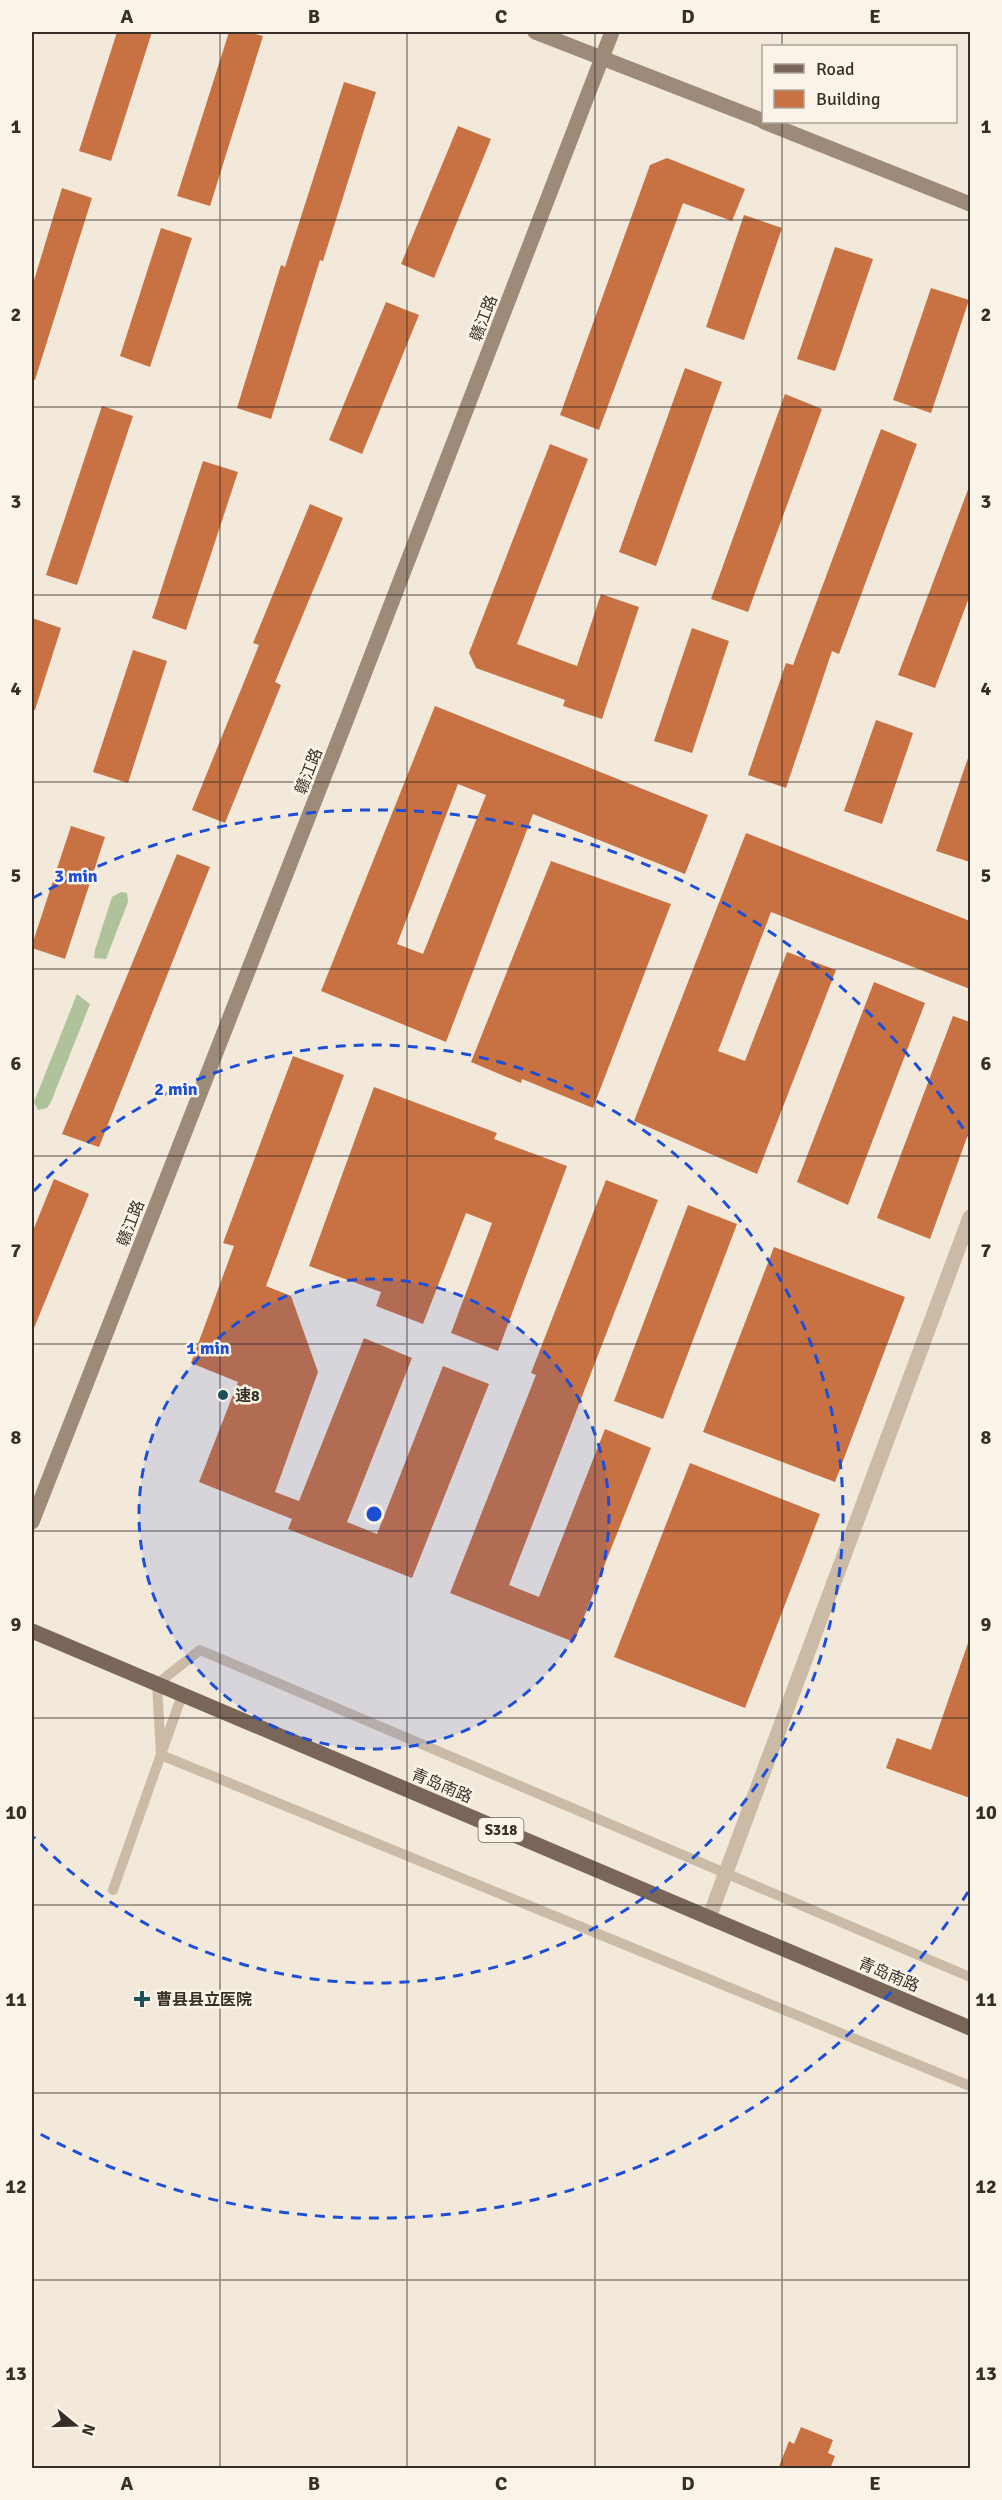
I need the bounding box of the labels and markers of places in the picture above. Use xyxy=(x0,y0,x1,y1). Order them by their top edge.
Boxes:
place label: 速8 xyxy=(235,1386,260,1406)
marker: 速8 xyxy=(216,1388,230,1402)
centre of rings xyxy=(364,1504,384,1524)
marker: 曹县县立医院 xyxy=(133,1990,151,2008)
place label: 曹县县立医院 xyxy=(156,1990,252,2010)

